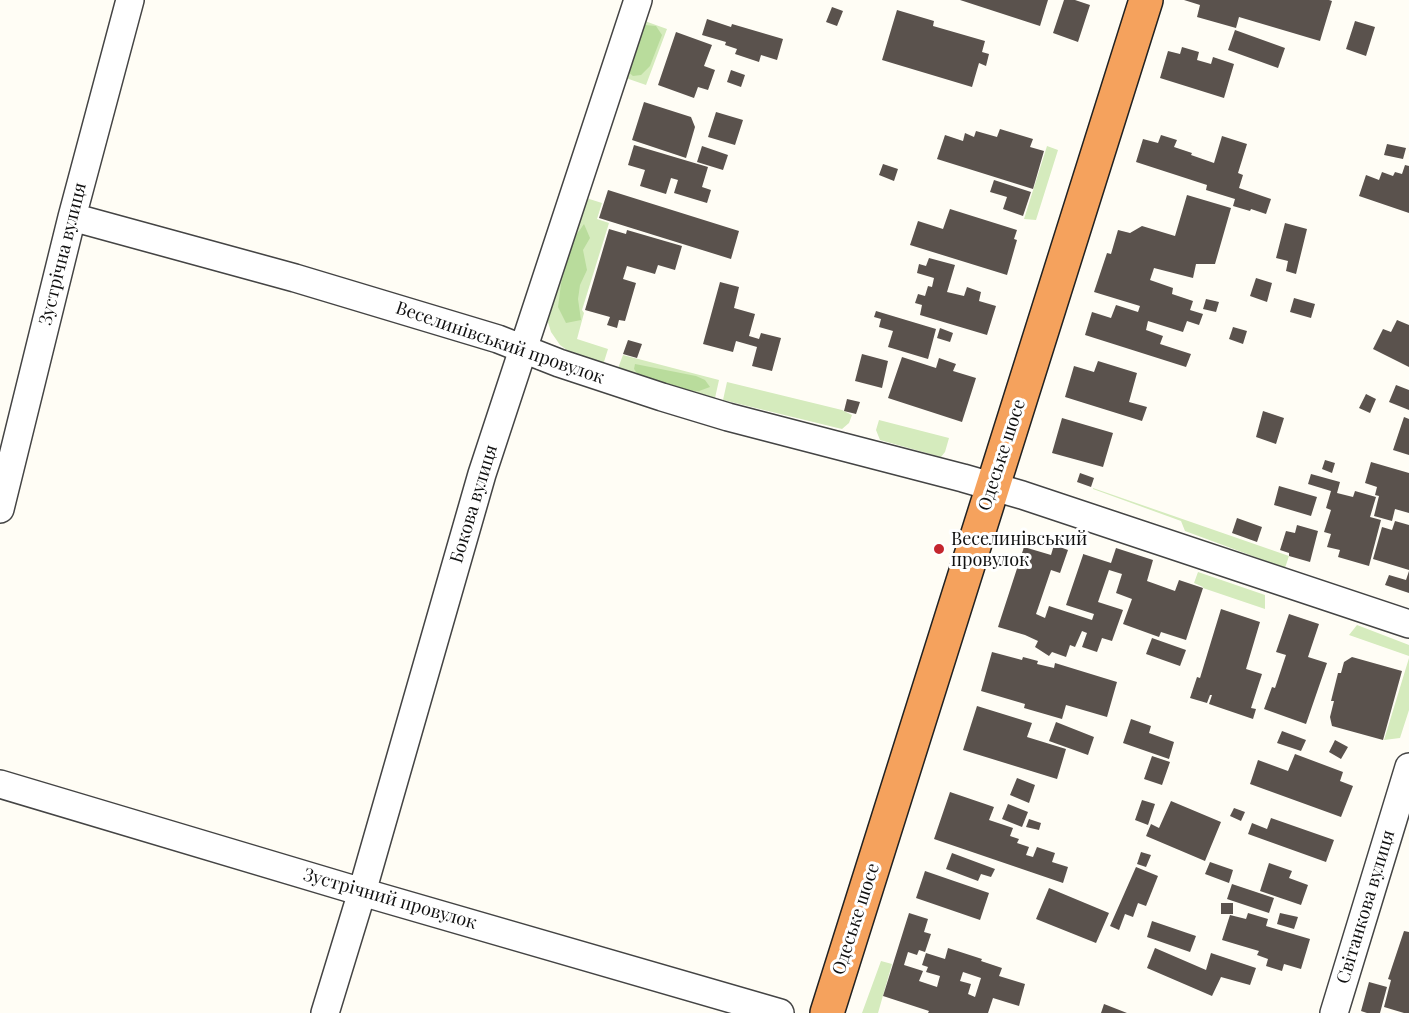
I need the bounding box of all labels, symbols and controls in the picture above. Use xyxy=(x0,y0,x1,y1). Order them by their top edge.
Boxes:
street label: Зустрічна вулиця xyxy=(35,180,91,328)
street label: Веселинівський провулок xyxy=(393,297,607,389)
street label: Одеське шосе xyxy=(974,396,1030,514)
street label: Бокова вулиця xyxy=(446,442,502,566)
place label: Веселинівський провулок xyxy=(951,528,1087,570)
marker: Веселинівський провулок xyxy=(932,542,946,556)
street label: Світанкова вулиця xyxy=(1332,828,1400,986)
street label: Одеське шосе xyxy=(828,860,884,978)
street label: Зустрічний провулок xyxy=(301,864,479,934)

